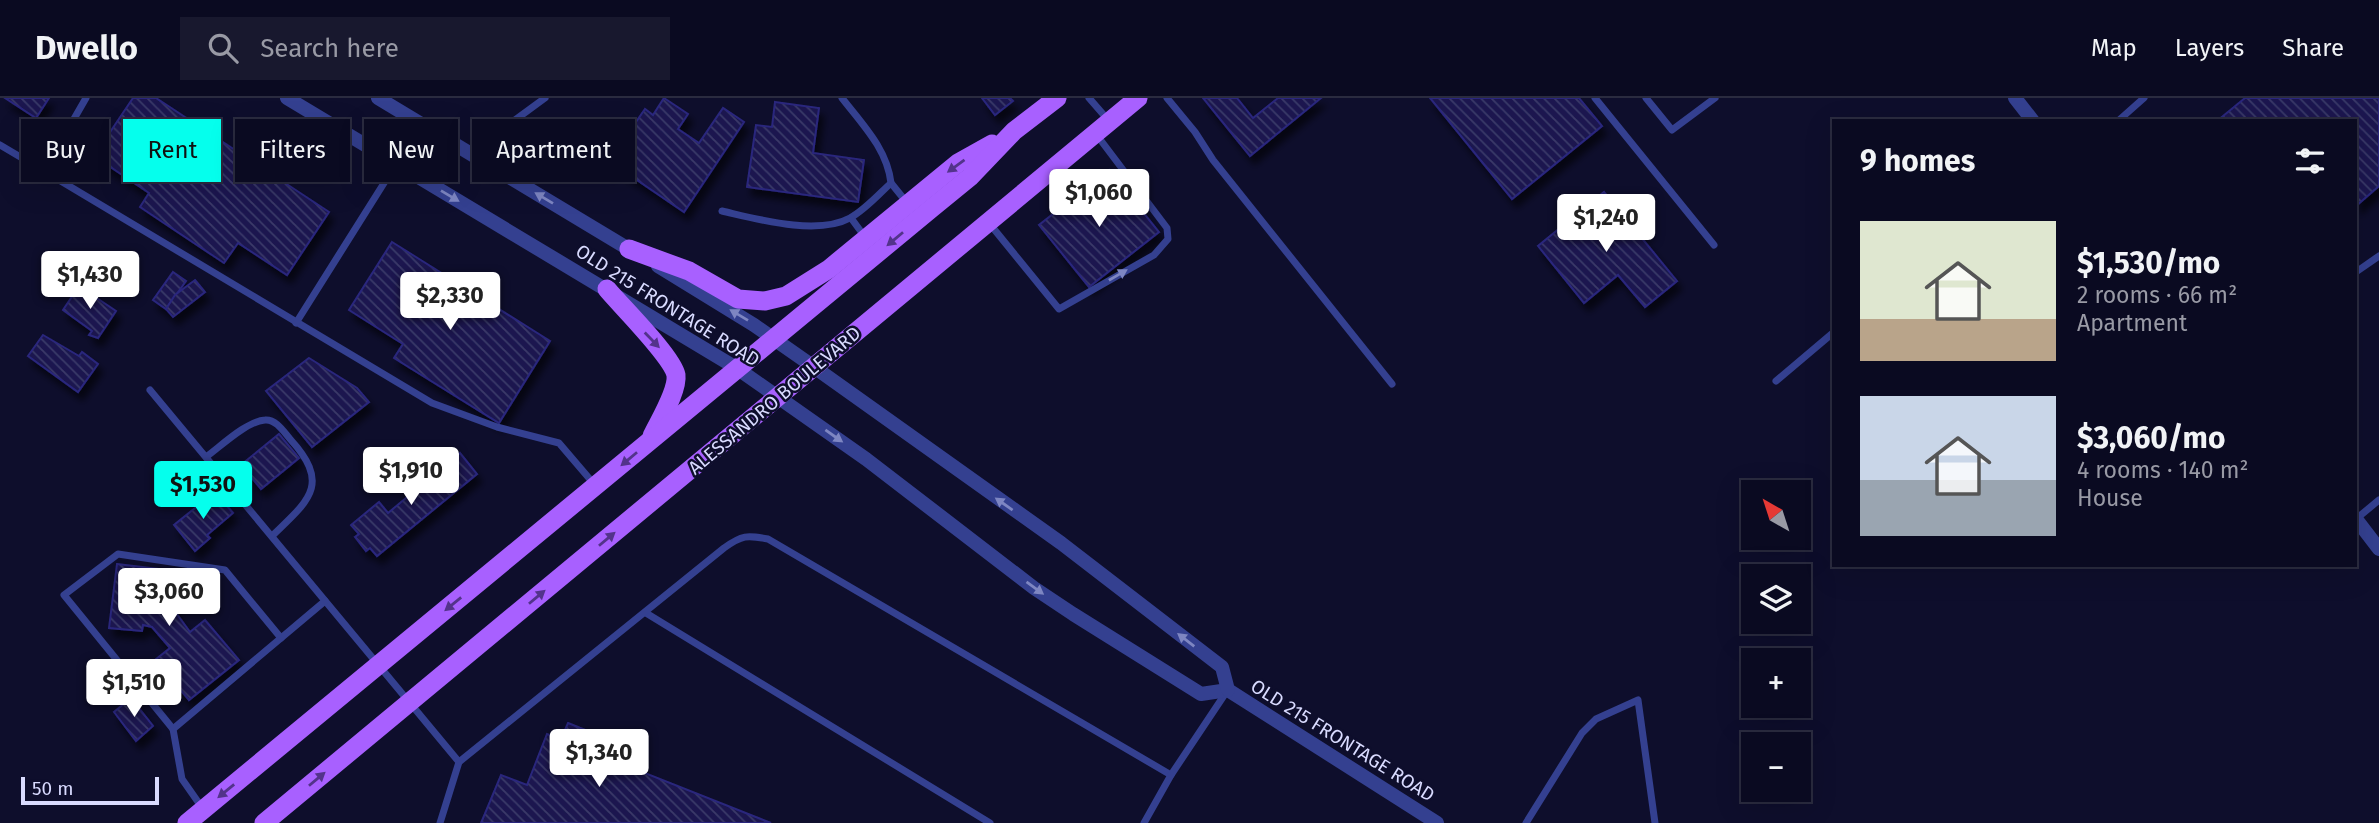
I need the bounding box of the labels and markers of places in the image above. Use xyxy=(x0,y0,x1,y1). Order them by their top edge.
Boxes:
pin: $1,060 xyxy=(1042,170,1156,229)
pin: $1,240 xyxy=(1549,194,1663,254)
pin: $1,430 xyxy=(33,252,147,311)
pin: $2,330 xyxy=(393,272,507,332)
pin: $1,910 xyxy=(354,448,468,507)
pin: $1,530 xyxy=(146,462,260,521)
pin: $3,060 xyxy=(112,568,226,628)
pin: $1,510 xyxy=(77,660,191,719)
pin: $1,340 xyxy=(542,730,656,789)

